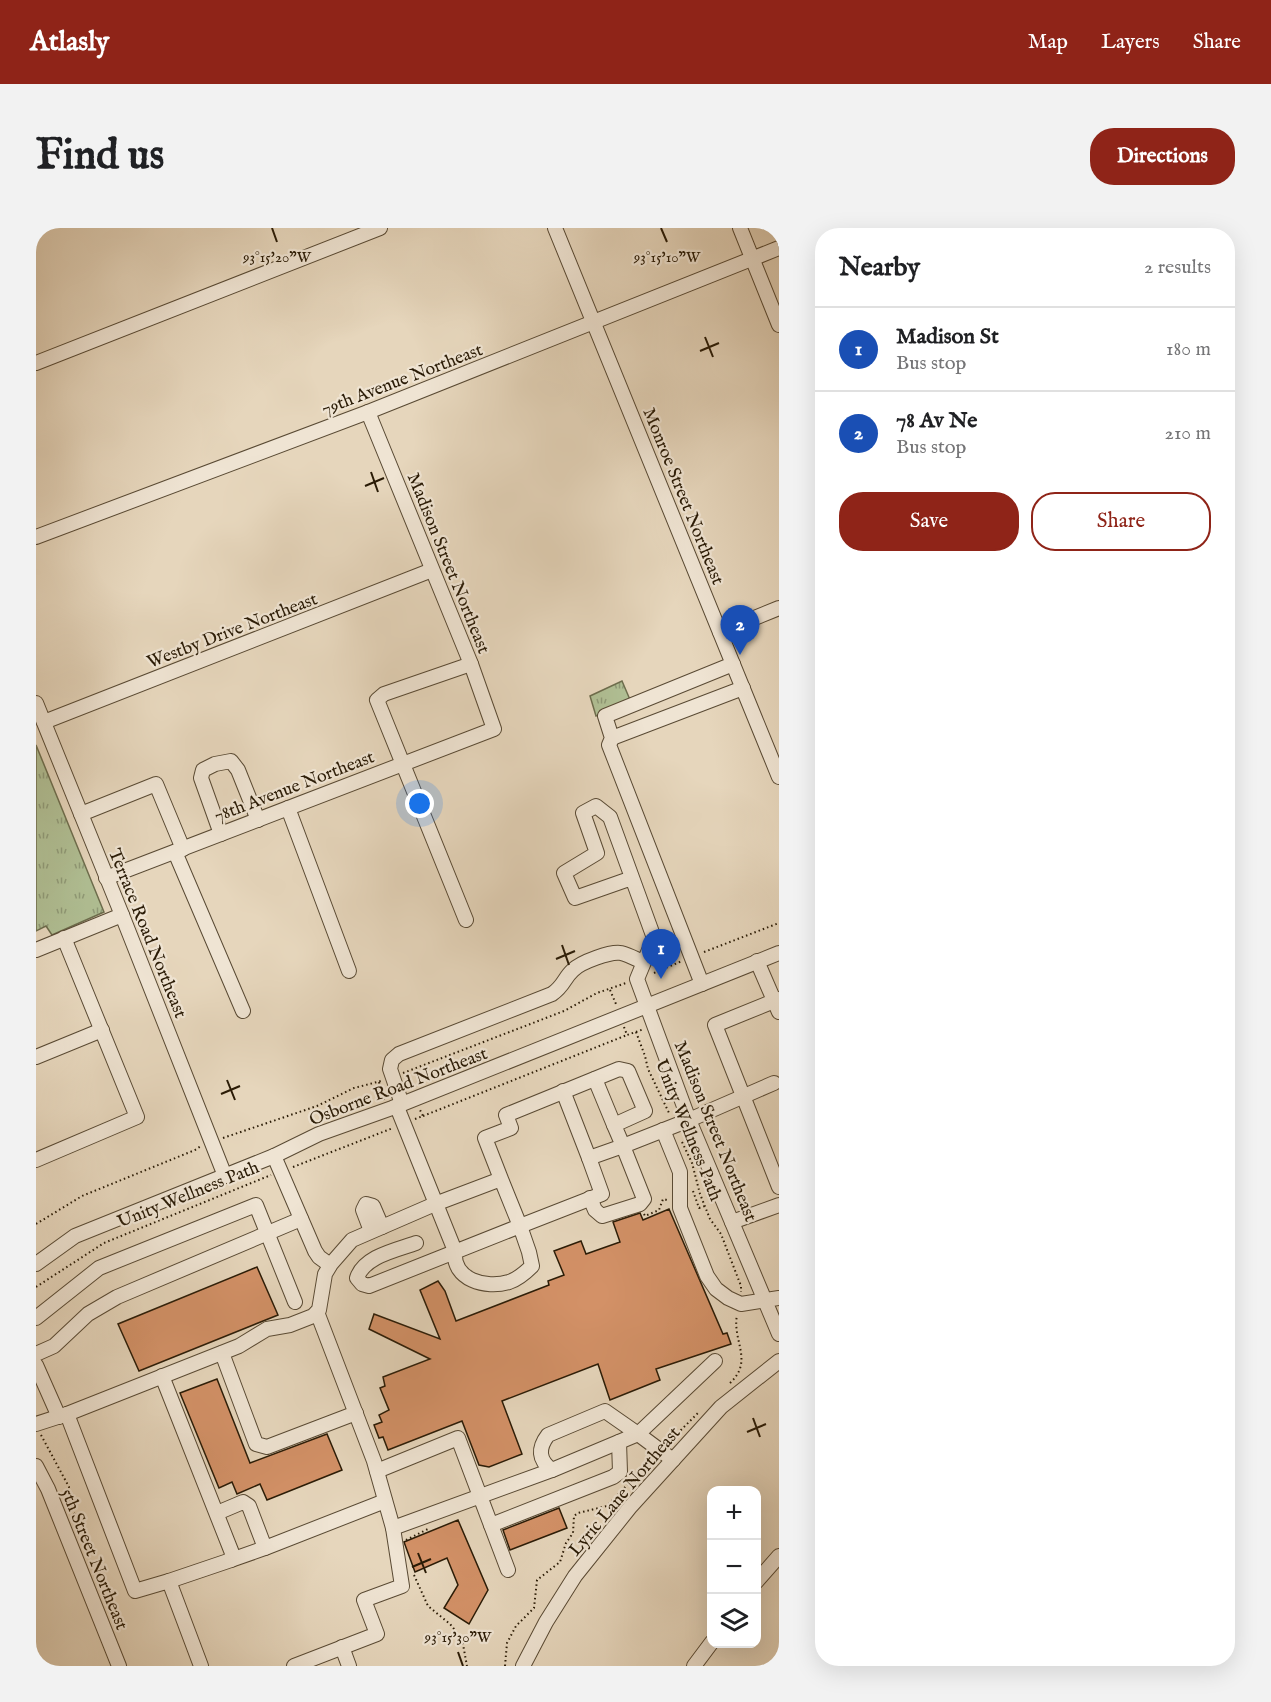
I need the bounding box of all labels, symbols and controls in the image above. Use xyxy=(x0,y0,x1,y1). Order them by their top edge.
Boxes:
text: Atlasly xyxy=(30,25,109,60)
text: Map xyxy=(1028,29,1068,56)
text: Layers xyxy=(1101,29,1160,56)
text: Share xyxy=(1193,29,1241,56)
button: Directions xyxy=(1090,128,1235,185)
text: Find us xyxy=(36,130,164,183)
text: 93°15'20"W xyxy=(242,248,312,267)
text: 93°15'10"W xyxy=(633,248,701,267)
text: Nearby xyxy=(839,251,920,284)
text: 2 results xyxy=(1144,255,1211,280)
text: Madison St xyxy=(896,323,999,351)
text: 1 xyxy=(855,337,862,362)
text: 180 m xyxy=(1166,337,1211,362)
street label: 79th Avenue Northeast xyxy=(319,339,486,422)
text: Bus stop xyxy=(896,351,966,376)
street label: Monroe Street Northeast xyxy=(637,405,729,588)
text: 78 Av Ne xyxy=(896,407,977,435)
text: 2 xyxy=(854,421,863,446)
text: 210 m xyxy=(1165,421,1211,446)
text: Bus stop xyxy=(896,435,966,460)
street label: Madison Street Northeast xyxy=(401,470,494,657)
button: Save xyxy=(839,492,1019,551)
button: Share xyxy=(1031,492,1211,551)
street label: Westby Drive Northeast xyxy=(144,588,321,675)
pin: 2 xyxy=(720,606,760,655)
street label: 78th Avenue Northeast xyxy=(211,746,378,829)
your location xyxy=(405,789,434,818)
street label: Terrace Road Northeast xyxy=(102,845,191,1022)
pin: 1 xyxy=(642,930,680,979)
street label: Madison Street Northeast xyxy=(668,1038,761,1225)
street label: Osborne Road Northeast xyxy=(306,1043,491,1132)
street label: Unity Wellness Path xyxy=(649,1056,727,1205)
street label: Unity Wellness Path xyxy=(114,1156,263,1234)
street label: Lyric Lane Northeast xyxy=(564,1422,686,1562)
street label: 5th Street Northeast xyxy=(55,1486,132,1634)
map controls xyxy=(707,1486,761,1648)
button: + xyxy=(707,1486,761,1540)
button: − xyxy=(707,1540,761,1594)
button: layers xyxy=(707,1594,761,1648)
text: 93°15'30"W xyxy=(424,1628,492,1647)

